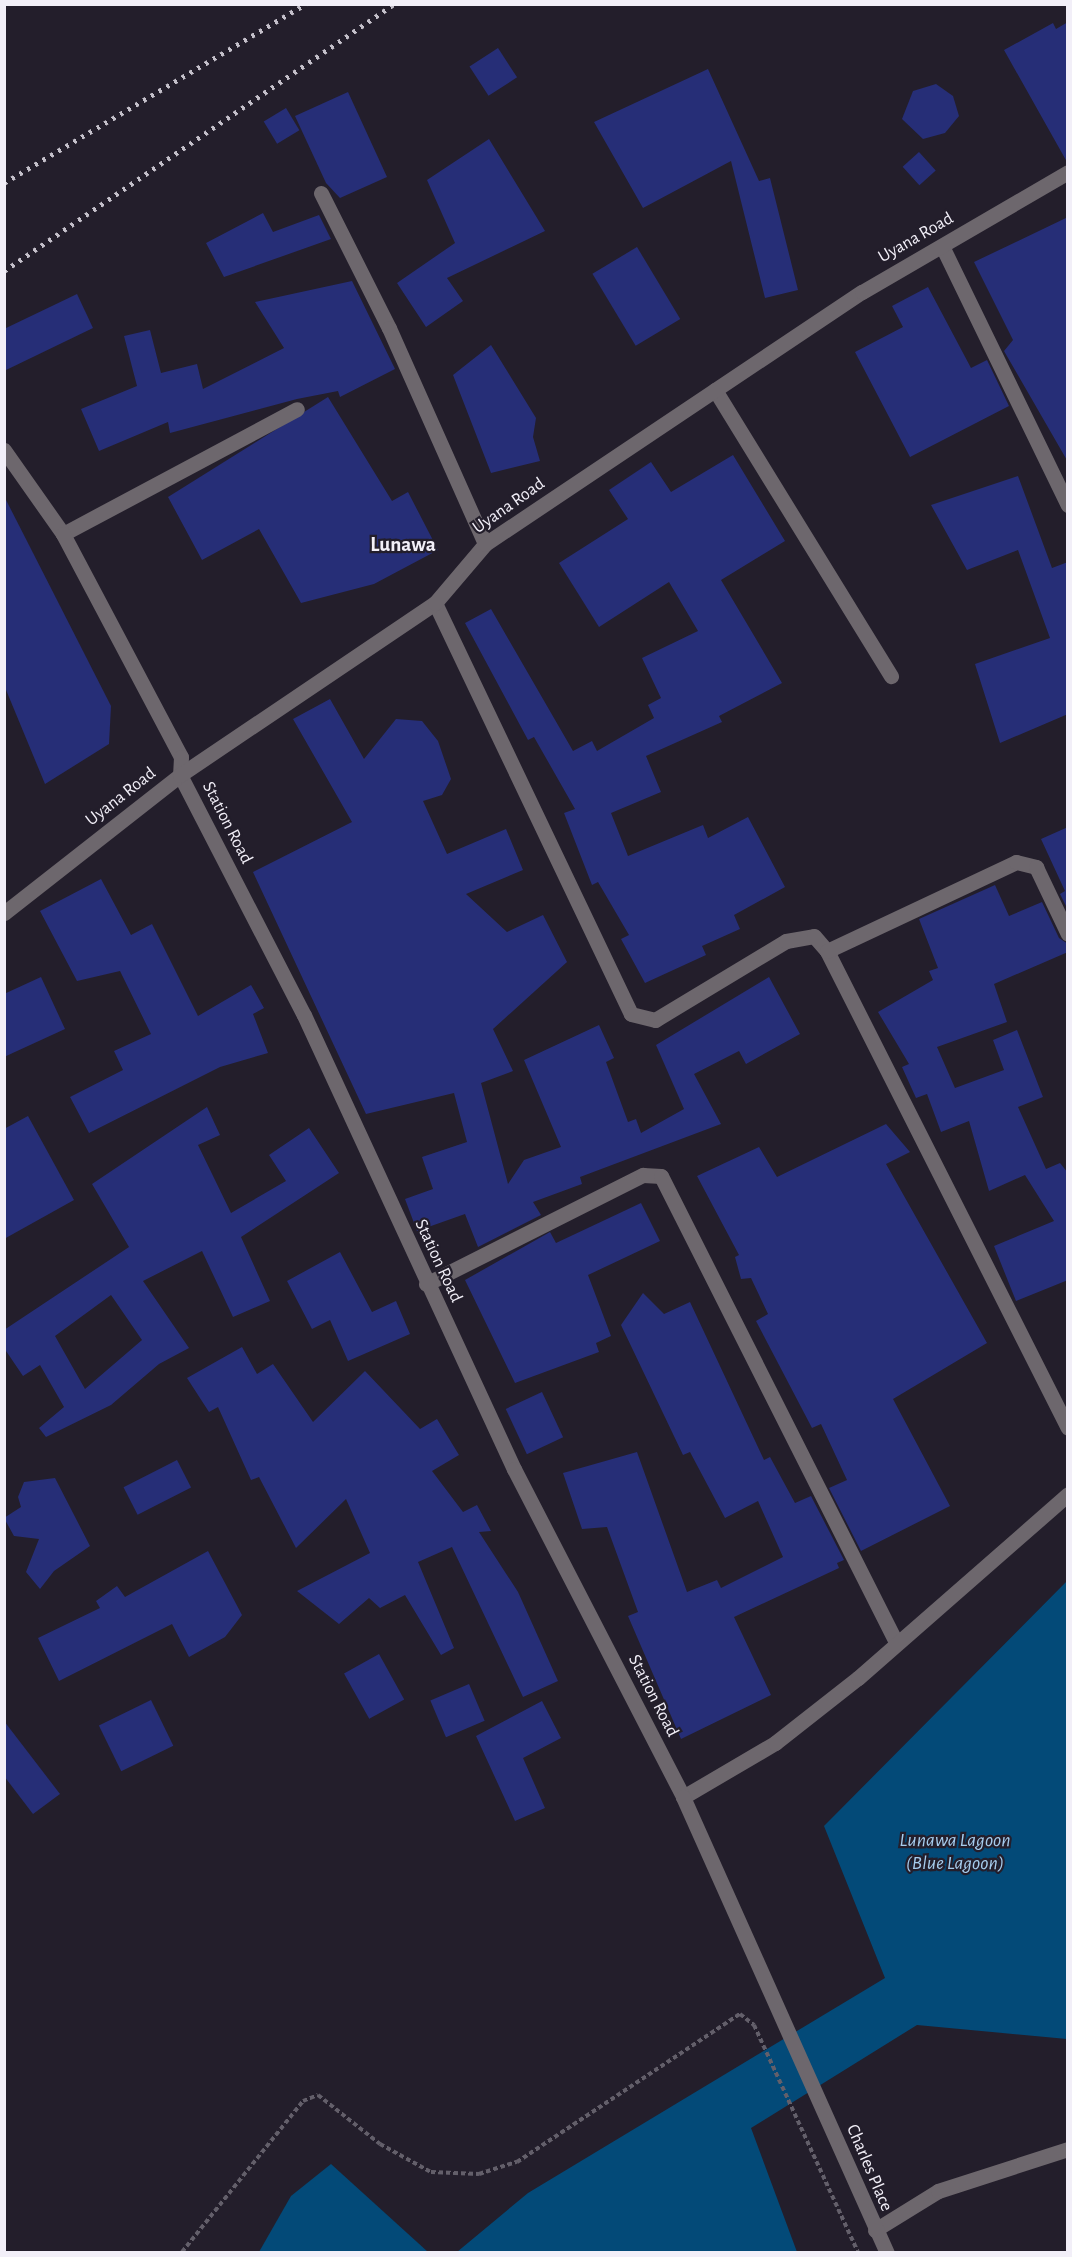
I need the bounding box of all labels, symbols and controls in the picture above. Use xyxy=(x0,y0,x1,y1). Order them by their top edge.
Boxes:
street label: Uyana Road xyxy=(875,208,957,268)
street label: Uyana Road xyxy=(469,473,549,539)
district label: Lunawa xyxy=(370,532,436,558)
street label: Uyana Road xyxy=(82,763,160,831)
street label: Station Road xyxy=(197,778,257,868)
street label: Station Road xyxy=(409,1216,467,1306)
street label: Station Road xyxy=(623,1651,683,1741)
water label: Lunawa Lagoon (Blue Lagoon) xyxy=(899,1829,1011,1876)
street label: Charles Place xyxy=(841,2121,897,2215)

